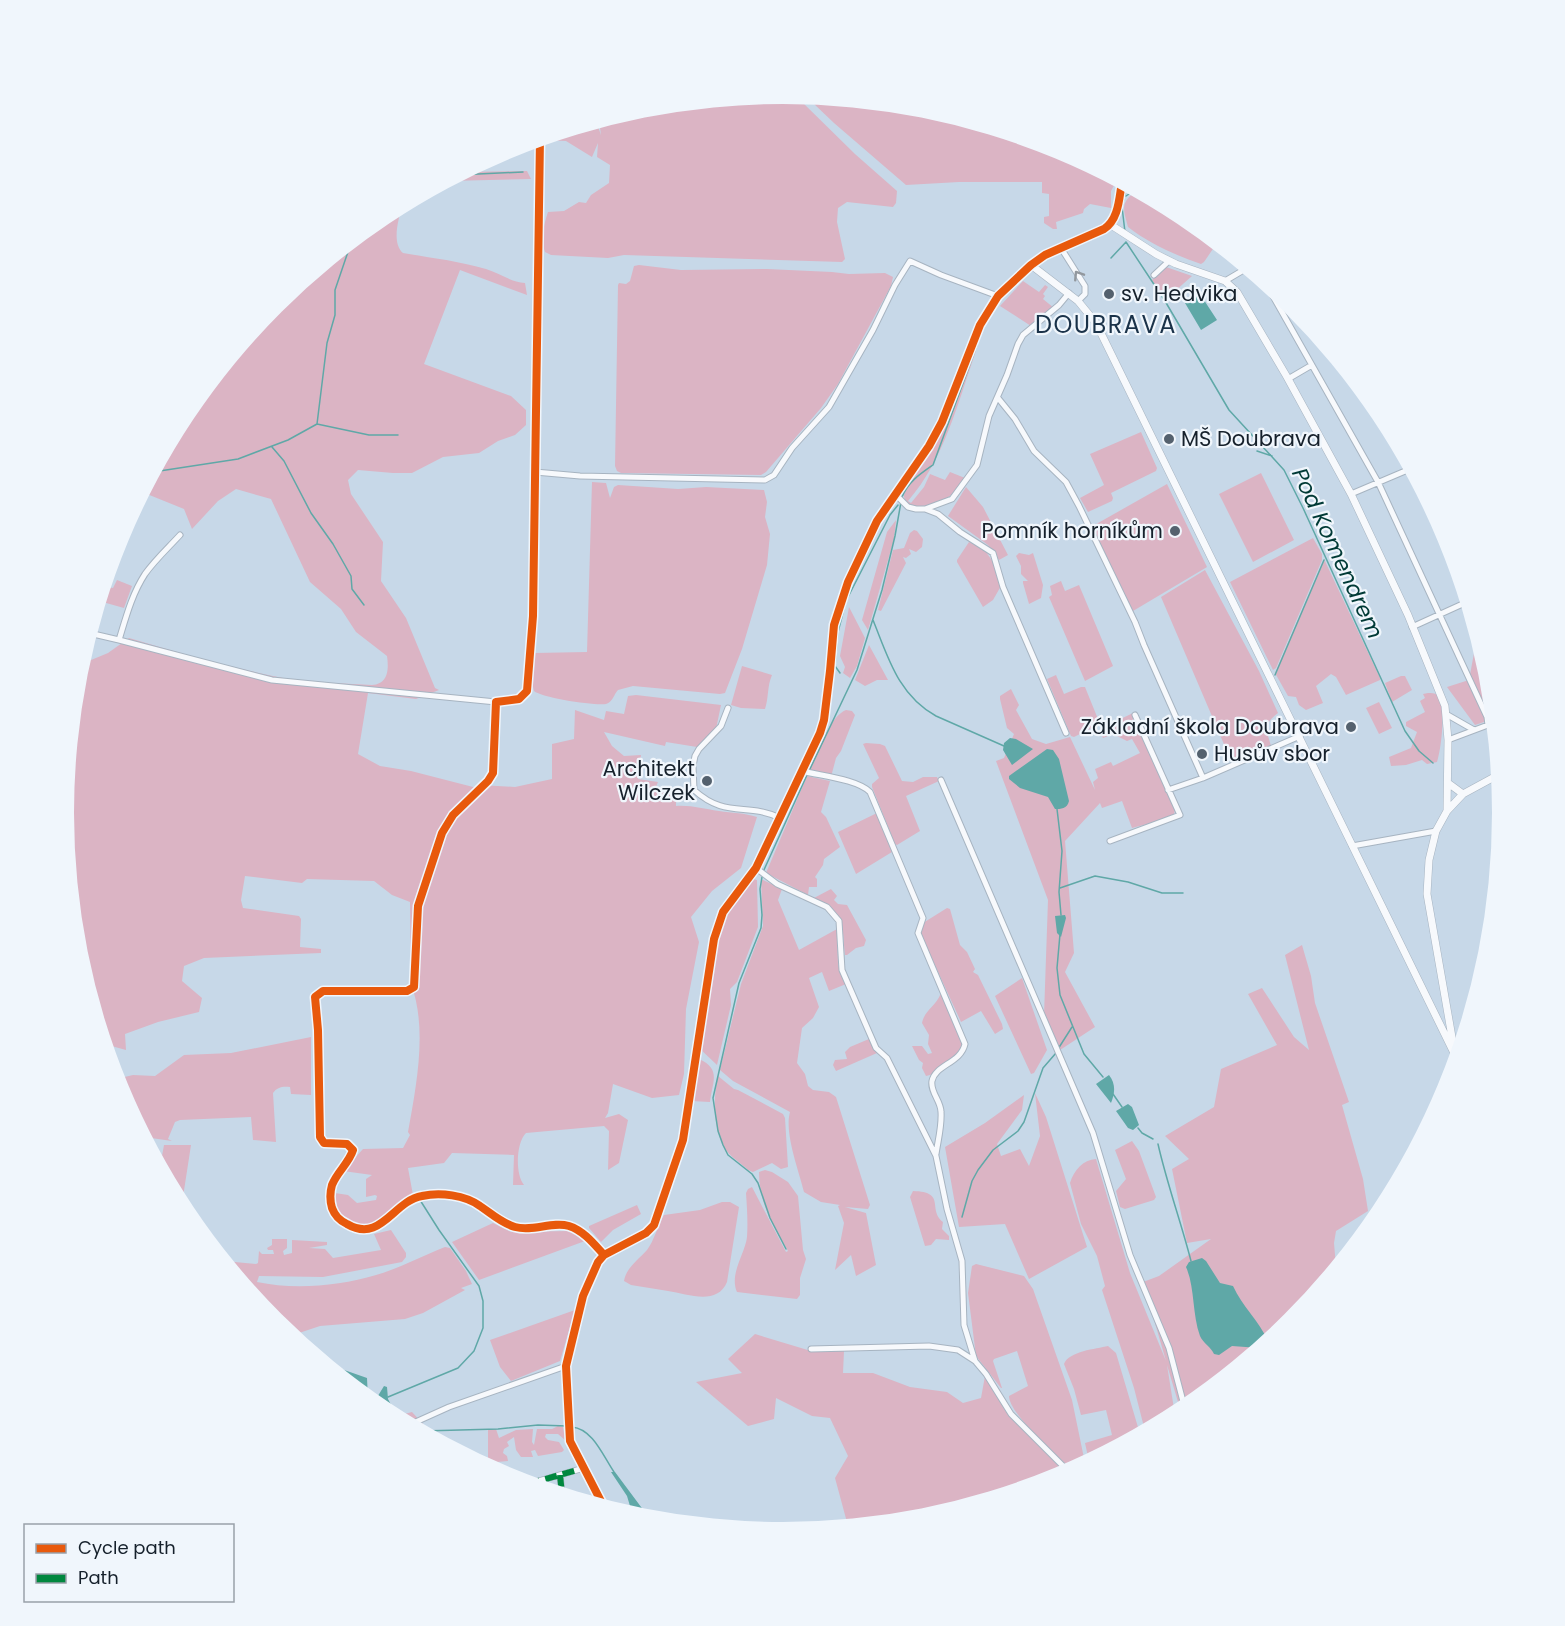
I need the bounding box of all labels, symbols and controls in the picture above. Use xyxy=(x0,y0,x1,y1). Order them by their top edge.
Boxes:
one-way arrow xyxy=(1074,271,1085,282)
place label: sv. Hedvika xyxy=(1121,279,1237,308)
marker: sv. Hedvika xyxy=(1102,287,1116,301)
district label: DOUBRAVA xyxy=(1035,308,1177,341)
place label: MŠ Doubrava xyxy=(1181,424,1321,453)
marker: MŠ Doubrava xyxy=(1162,432,1176,446)
water label: Pod Komendrem xyxy=(1284,463,1391,644)
place label: Pomník horníkům xyxy=(982,516,1163,545)
marker: Pomník horníkům xyxy=(1168,524,1182,538)
place label: Základní škola Doubrava xyxy=(1081,712,1339,741)
marker: Základní škola Doubrava xyxy=(1344,720,1358,734)
place label: Husův sbor xyxy=(1214,739,1330,768)
marker: Husův sbor xyxy=(1195,747,1209,761)
place label: Architekt Wilczek xyxy=(603,754,695,807)
marker: Architekt Wilczek xyxy=(700,774,714,788)
legend xyxy=(24,1524,234,1602)
text: Cycle path xyxy=(78,1535,176,1560)
text: Path xyxy=(78,1565,119,1590)

